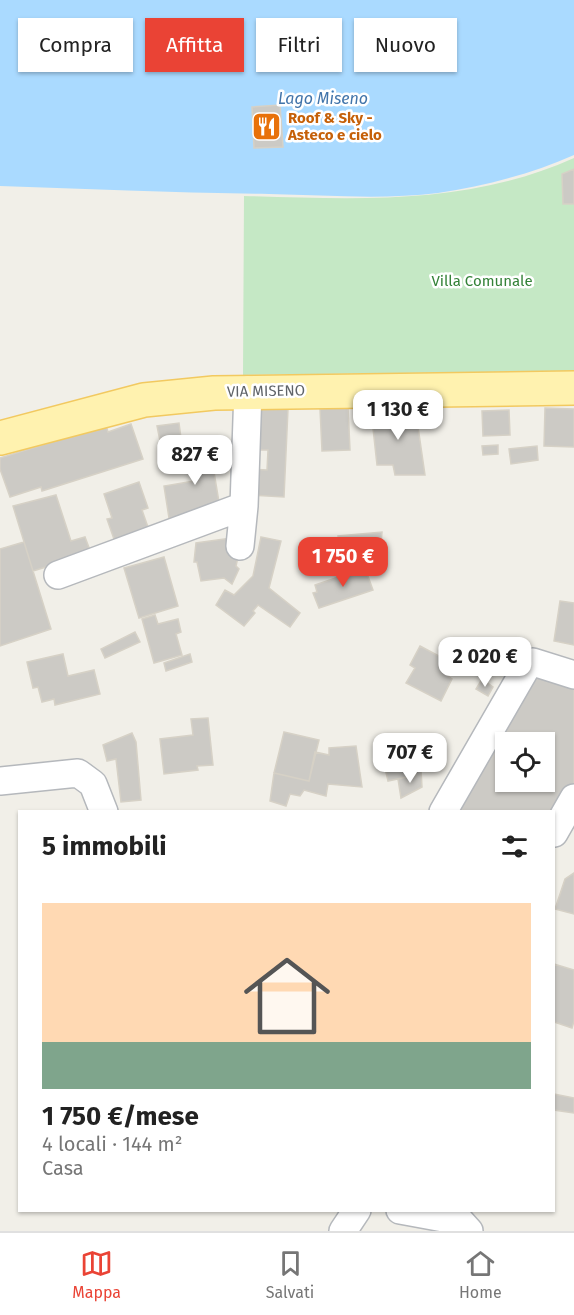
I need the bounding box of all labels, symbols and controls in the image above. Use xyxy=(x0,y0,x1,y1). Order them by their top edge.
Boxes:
chip: Compra xyxy=(18,18,133,72)
chip: Affitta xyxy=(145,18,244,72)
chip: Filtri xyxy=(256,18,342,72)
chip: Nuovo xyxy=(354,18,457,72)
water label: Lago Miseno xyxy=(278,89,368,108)
place label: Roof & Sky - Asteco e cielo xyxy=(287,109,382,144)
restaurant icon: Roof & Sky - Asteco e cielo xyxy=(251,111,283,143)
park label: Villa Comunale xyxy=(431,272,533,290)
street label: VIA MISENO xyxy=(227,381,305,401)
pin: 1 130 € xyxy=(343,390,453,441)
text: 1 130 € xyxy=(367,397,429,421)
pin: 827 € xyxy=(153,435,237,486)
text: 827 € xyxy=(171,442,219,466)
pin: 1 750 € xyxy=(288,537,398,588)
text: 1 750 € xyxy=(312,544,374,568)
pin: 2 020 € xyxy=(430,637,540,688)
text: 2 020 € xyxy=(452,644,518,668)
map controls xyxy=(495,732,555,792)
button: locate xyxy=(495,732,555,792)
pin: 707 € xyxy=(368,733,452,784)
text: 707 € xyxy=(387,740,433,764)
icon: filters xyxy=(498,830,531,863)
text: 5 immobili xyxy=(42,831,166,862)
icon: home xyxy=(233,942,341,1050)
text: 1 750 €/mese xyxy=(42,1101,199,1132)
text: 4 locali · 144 m² xyxy=(42,1132,183,1156)
text: Casa xyxy=(42,1156,84,1180)
tab: Mappa xyxy=(72,1247,121,1302)
tab: Salvati xyxy=(266,1247,314,1302)
tab: Home xyxy=(459,1247,502,1302)

